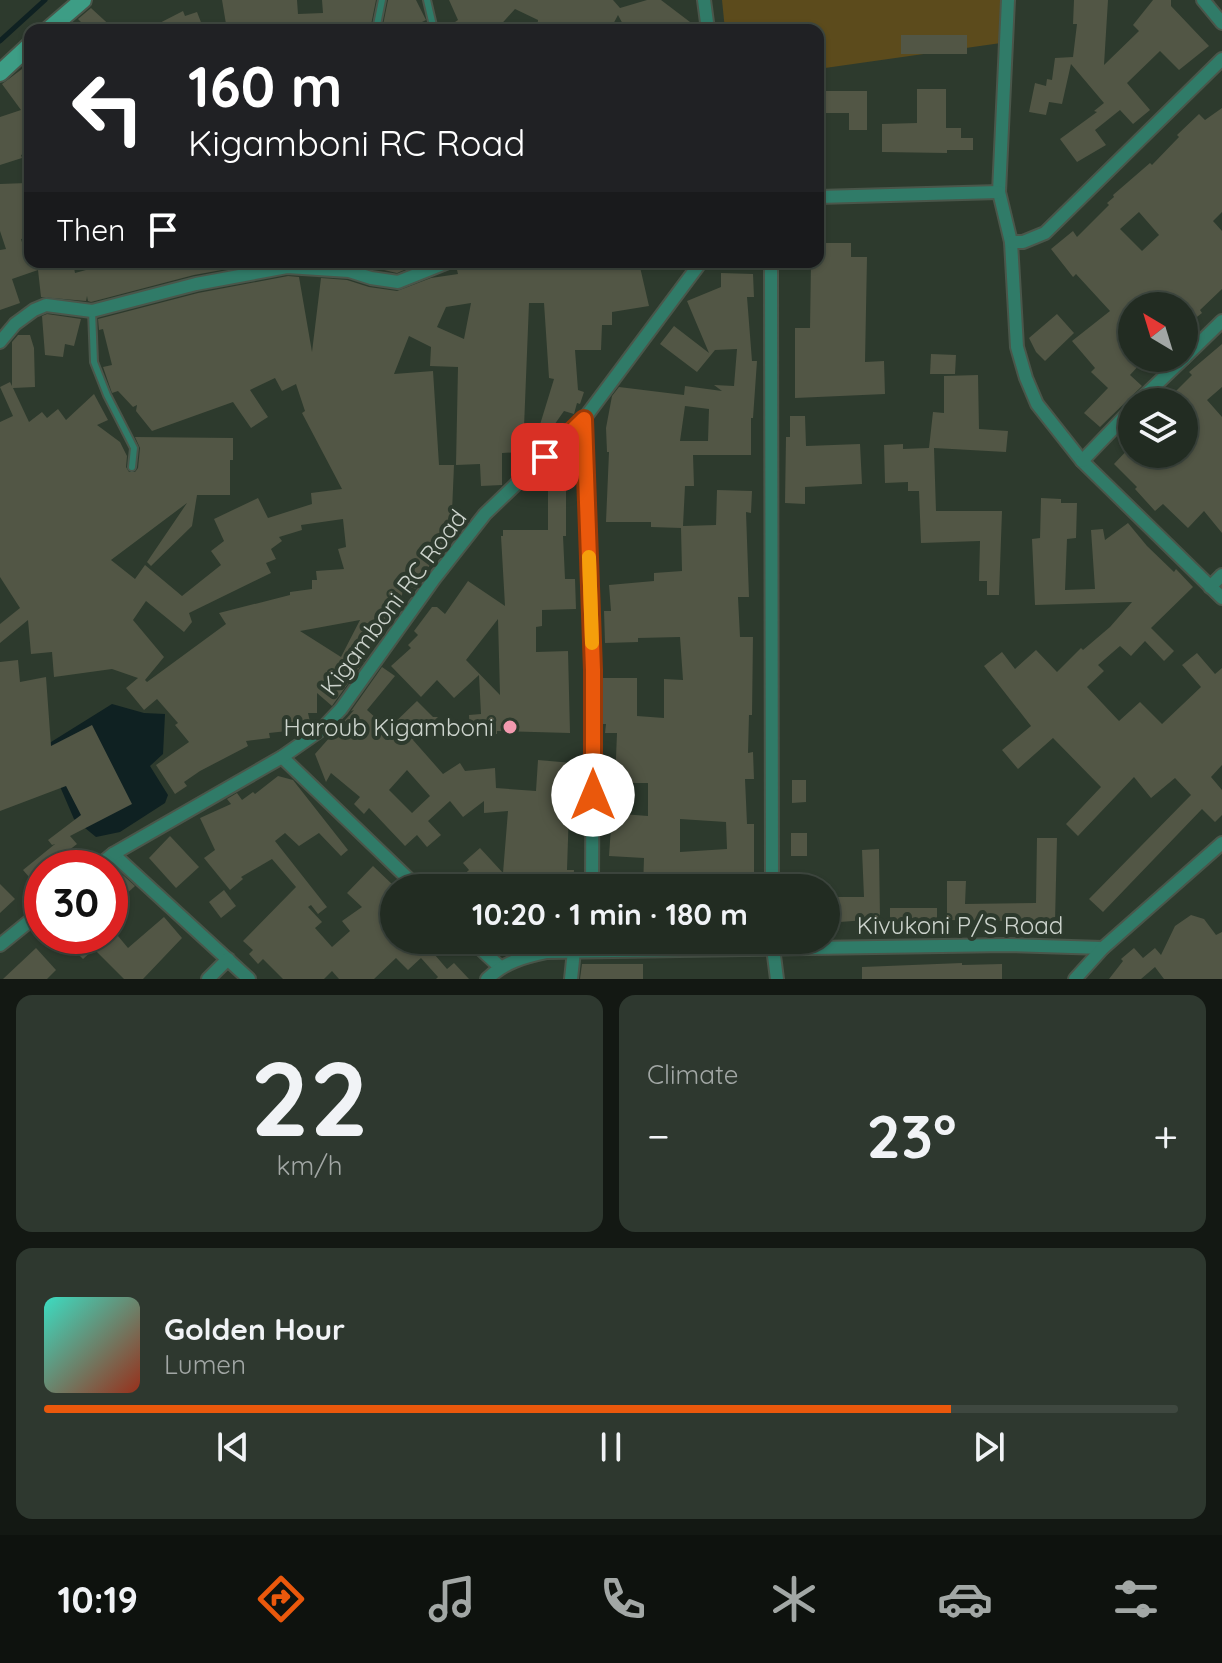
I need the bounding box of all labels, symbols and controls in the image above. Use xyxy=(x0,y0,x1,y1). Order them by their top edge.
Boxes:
text: 160 m xyxy=(188,51,342,121)
icon: left xyxy=(56,56,160,160)
text: Kigamboni RC Road xyxy=(188,120,525,165)
icon: arrive xyxy=(141,208,185,252)
text: Then xyxy=(56,211,125,249)
north arrow xyxy=(1118,292,1198,372)
map controls xyxy=(1118,292,1198,468)
button: layers xyxy=(1118,388,1198,468)
pin xyxy=(511,423,579,491)
icon: arrive xyxy=(523,435,567,479)
street label: Kigamboni RC Road xyxy=(313,503,473,701)
place label: Haroub Kigamboni xyxy=(284,712,494,742)
marker: Haroub Kigamboni xyxy=(501,718,519,736)
position arrow xyxy=(551,753,635,837)
speed limit sign: 30 xyxy=(24,850,128,954)
text: 10:20 · 1 min · 180 m xyxy=(472,895,748,933)
street label: Kivukoni P/S Road xyxy=(857,910,1063,940)
text: 22 xyxy=(250,1032,369,1162)
text: Climate xyxy=(647,1058,738,1091)
text: 23° xyxy=(867,1098,957,1173)
text: − xyxy=(647,1108,670,1163)
text: + xyxy=(1153,1108,1178,1163)
text: km/h xyxy=(277,1149,342,1182)
text: Golden Hour xyxy=(164,1310,345,1348)
text: Lumen xyxy=(164,1348,246,1381)
icon: previous xyxy=(211,1425,255,1469)
icon: pause xyxy=(589,1425,633,1469)
icon: next xyxy=(967,1425,1011,1469)
icon: directions xyxy=(253,1571,309,1627)
icon: music xyxy=(424,1571,480,1627)
icon: phone xyxy=(595,1571,651,1627)
icon: climate xyxy=(766,1571,822,1627)
icon: car xyxy=(937,1571,993,1627)
icon: filters xyxy=(1108,1571,1164,1627)
text: 10:19 xyxy=(58,1577,138,1622)

